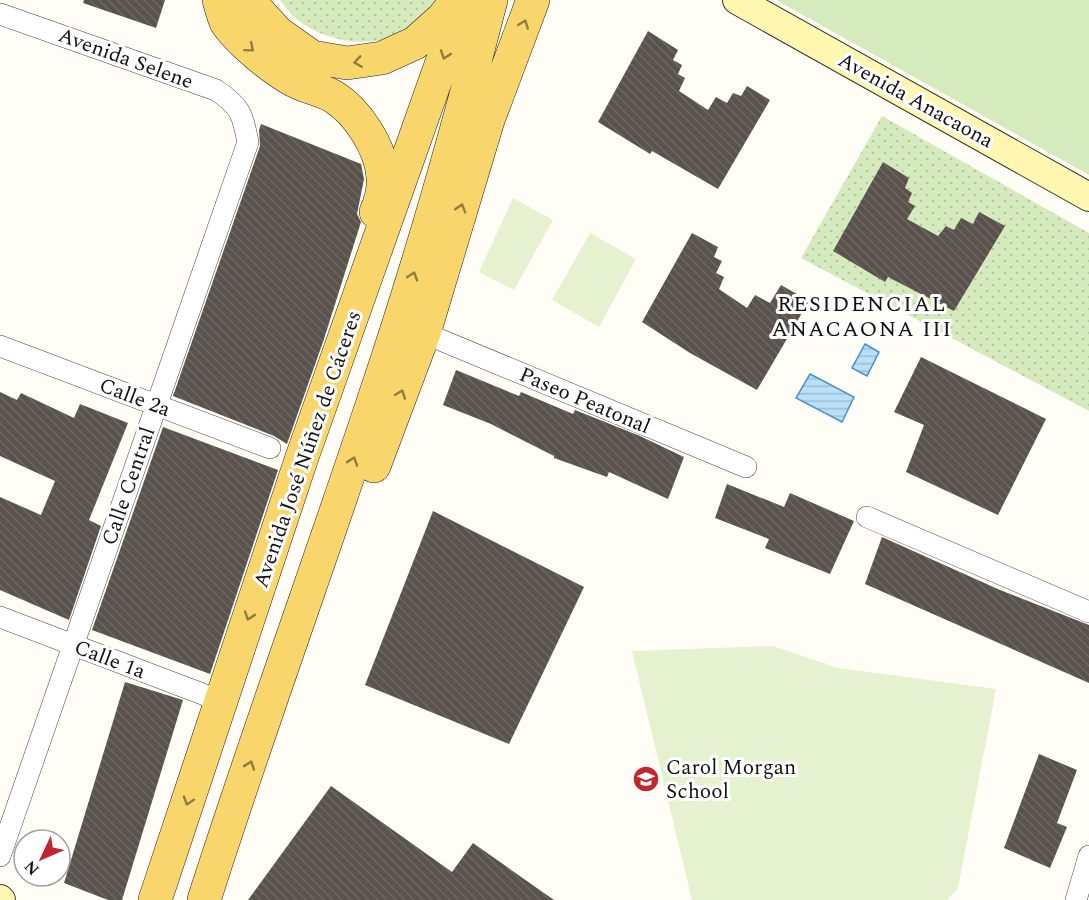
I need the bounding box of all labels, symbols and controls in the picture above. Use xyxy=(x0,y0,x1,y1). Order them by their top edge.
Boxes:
one-way arrow xyxy=(517,19,529,30)
street label: Avenida Selene xyxy=(54,20,198,98)
one-way arrow xyxy=(243,40,254,51)
street label: Avenida Anacaona xyxy=(832,45,1000,157)
one-way arrow xyxy=(439,49,452,60)
one-way arrow xyxy=(353,55,362,67)
one-way arrow xyxy=(454,203,466,214)
one-way arrow xyxy=(406,271,419,282)
district label: RESIDENCIAL ANACAONA III xyxy=(771,288,953,346)
street label: Avenida José Núñez de Cáceres xyxy=(245,306,371,592)
street label: Paseo Peatonal xyxy=(514,359,655,443)
street label: Calle 2a xyxy=(94,370,176,426)
one-way arrow xyxy=(394,389,407,399)
street label: Calle Central xyxy=(94,423,164,550)
one-way arrow xyxy=(346,456,358,467)
one-way arrow xyxy=(244,610,256,621)
street label: Calle 1a xyxy=(69,632,151,688)
place label: Carol Morgan School xyxy=(666,752,796,808)
one-way arrow xyxy=(242,760,255,771)
school or university icon: Carol Morgan School xyxy=(631,764,661,794)
one-way arrow xyxy=(183,795,195,806)
north arrow xyxy=(12,828,72,888)
text: N xyxy=(19,855,45,881)

